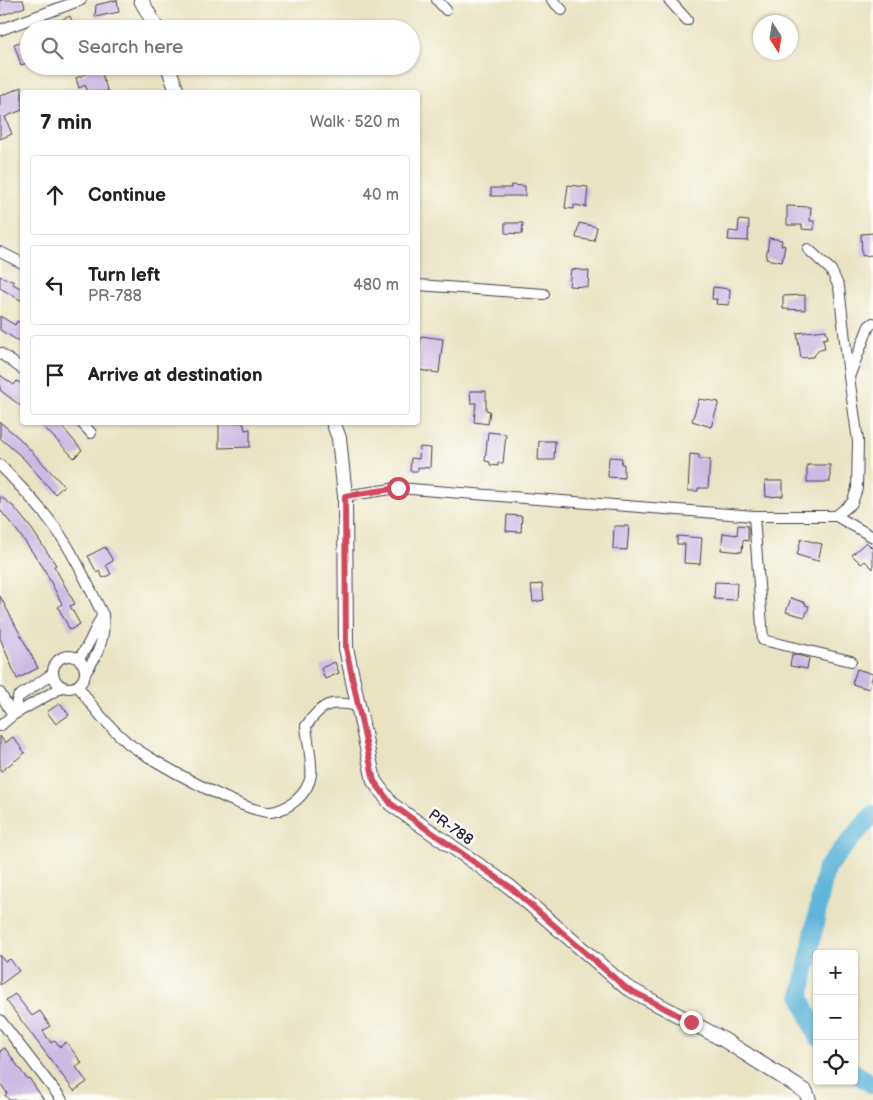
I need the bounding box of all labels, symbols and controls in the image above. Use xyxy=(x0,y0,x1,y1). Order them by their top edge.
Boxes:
north arrow xyxy=(753,15,798,60)
search box xyxy=(20,20,420,75)
icon: search xyxy=(38,34,66,62)
text: Search here xyxy=(78,36,183,59)
text: 7 min xyxy=(40,110,92,135)
text: Walk · 520 m xyxy=(310,113,400,132)
icon: ahead xyxy=(41,181,69,209)
text: Continue xyxy=(88,184,166,207)
text: 40 m xyxy=(362,186,399,205)
text: Turn left xyxy=(88,264,160,287)
icon: left xyxy=(41,271,69,299)
text: 480 m xyxy=(353,276,399,295)
text: PR-788 xyxy=(88,287,142,306)
icon: arrive xyxy=(41,361,69,389)
text: Arrive at destination xyxy=(88,364,263,387)
route start xyxy=(387,477,410,500)
street label: PR-788 xyxy=(425,805,477,850)
map controls xyxy=(813,950,858,1085)
button: + xyxy=(813,950,858,995)
button: − xyxy=(813,995,858,1040)
route end xyxy=(680,1011,703,1034)
button: locate xyxy=(813,1040,858,1085)

